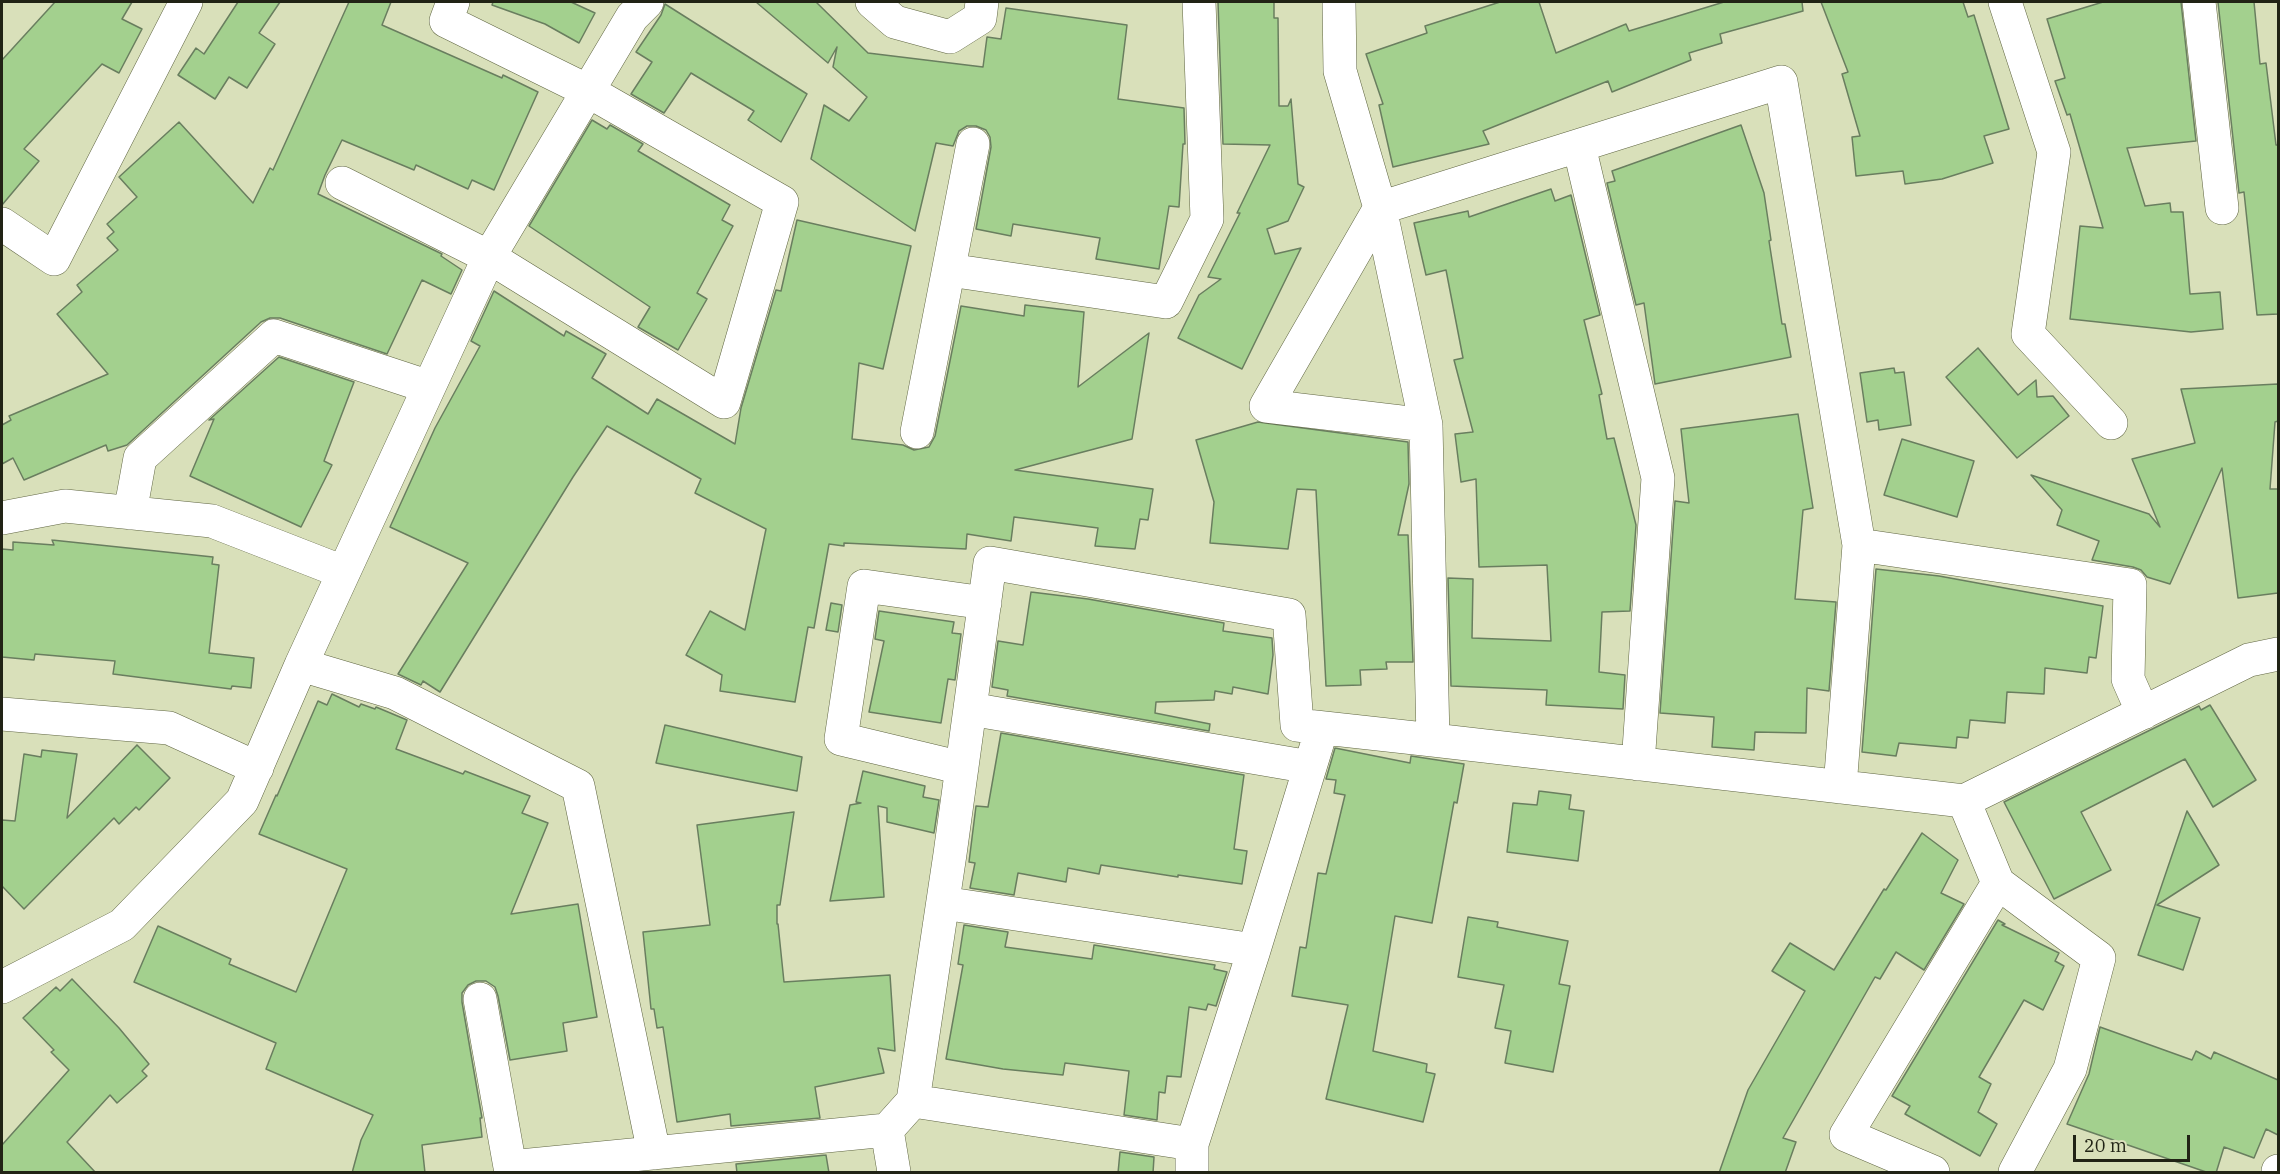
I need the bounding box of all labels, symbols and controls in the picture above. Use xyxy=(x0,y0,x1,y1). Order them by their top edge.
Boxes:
scale bar xyxy=(2076,1123,2193,1161)
text: 20 m xyxy=(2084,1134,2127,1157)

